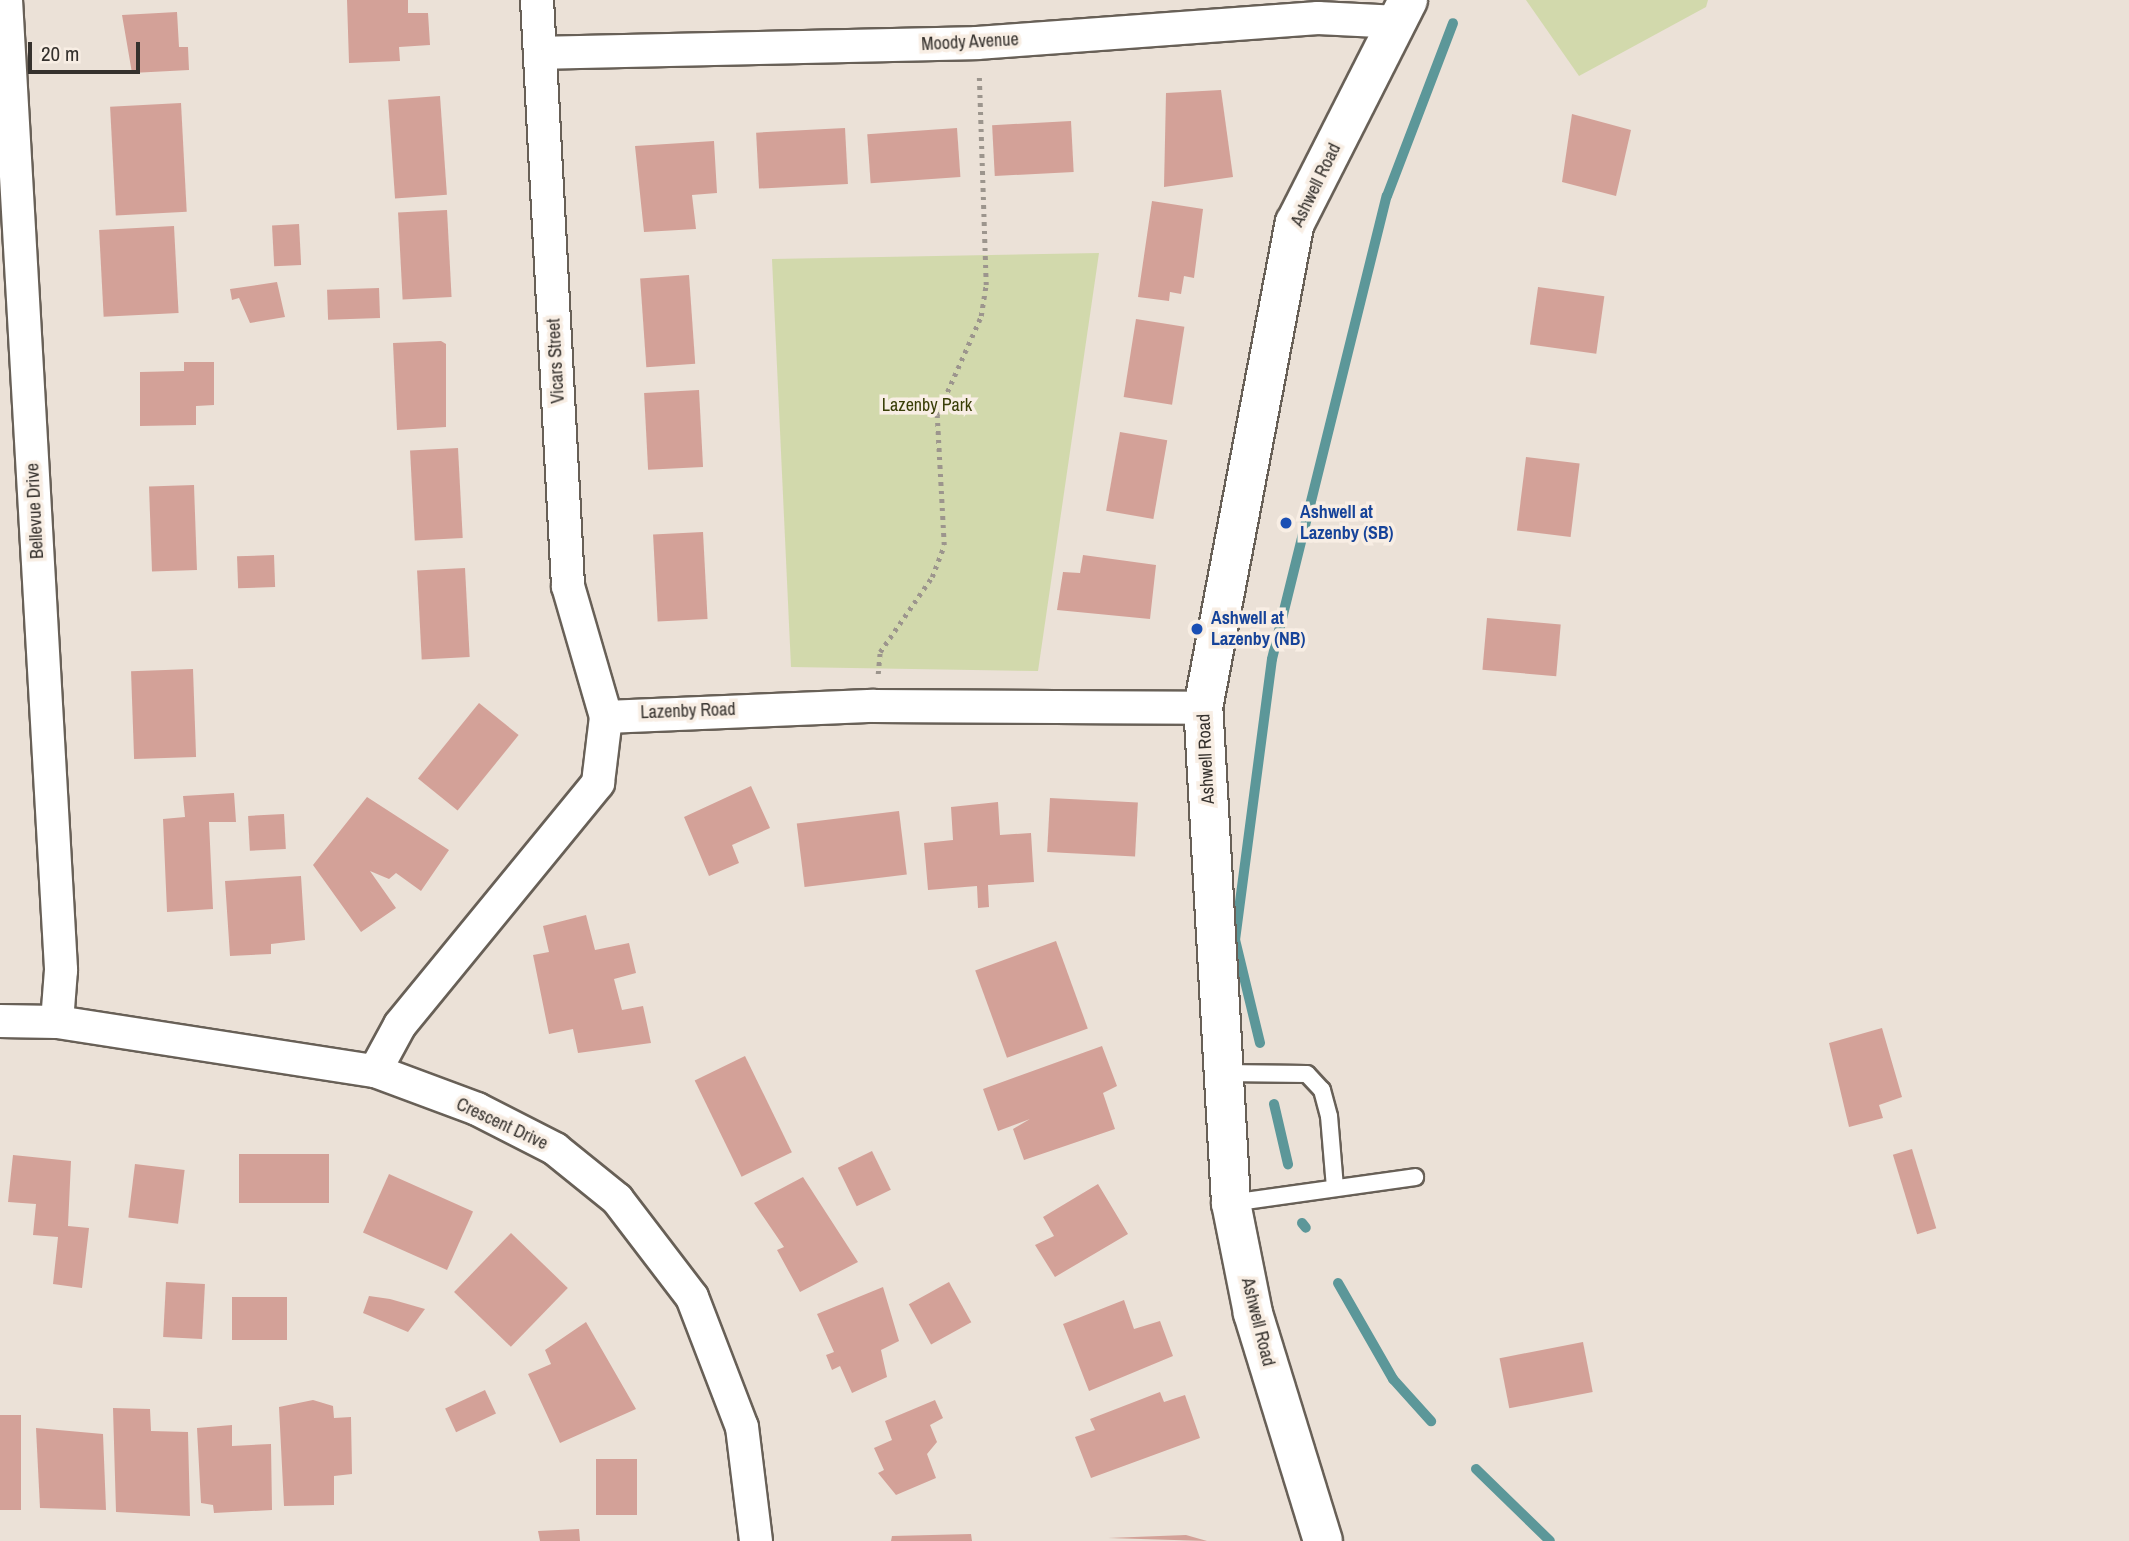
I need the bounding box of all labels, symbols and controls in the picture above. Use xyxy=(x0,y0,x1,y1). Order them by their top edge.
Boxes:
scale bar xyxy=(32,28,144,72)
street label: Moody Avenue xyxy=(920,29,1020,55)
text: 20 m xyxy=(41,39,79,68)
street label: Ashwell Road xyxy=(1287,140,1345,230)
street label: Vicars Street xyxy=(543,318,569,404)
park label: Lazenby Park xyxy=(882,394,972,416)
street label: Bellevue Drive xyxy=(22,463,48,559)
place label: Ashwell at Lazenby (SB) xyxy=(1300,502,1393,544)
marker: Ashwell at Lazenby (SB) xyxy=(1278,515,1294,531)
place label: Ashwell at Lazenby (NB) xyxy=(1211,608,1305,650)
marker: Ashwell at Lazenby (NB) xyxy=(1189,621,1205,637)
street label: Lazenby Road xyxy=(640,699,736,723)
street label: Ashwell Road xyxy=(1193,713,1219,805)
street label: Crescent Drive xyxy=(453,1093,551,1155)
street label: Ashwell Road xyxy=(1237,1276,1279,1368)

